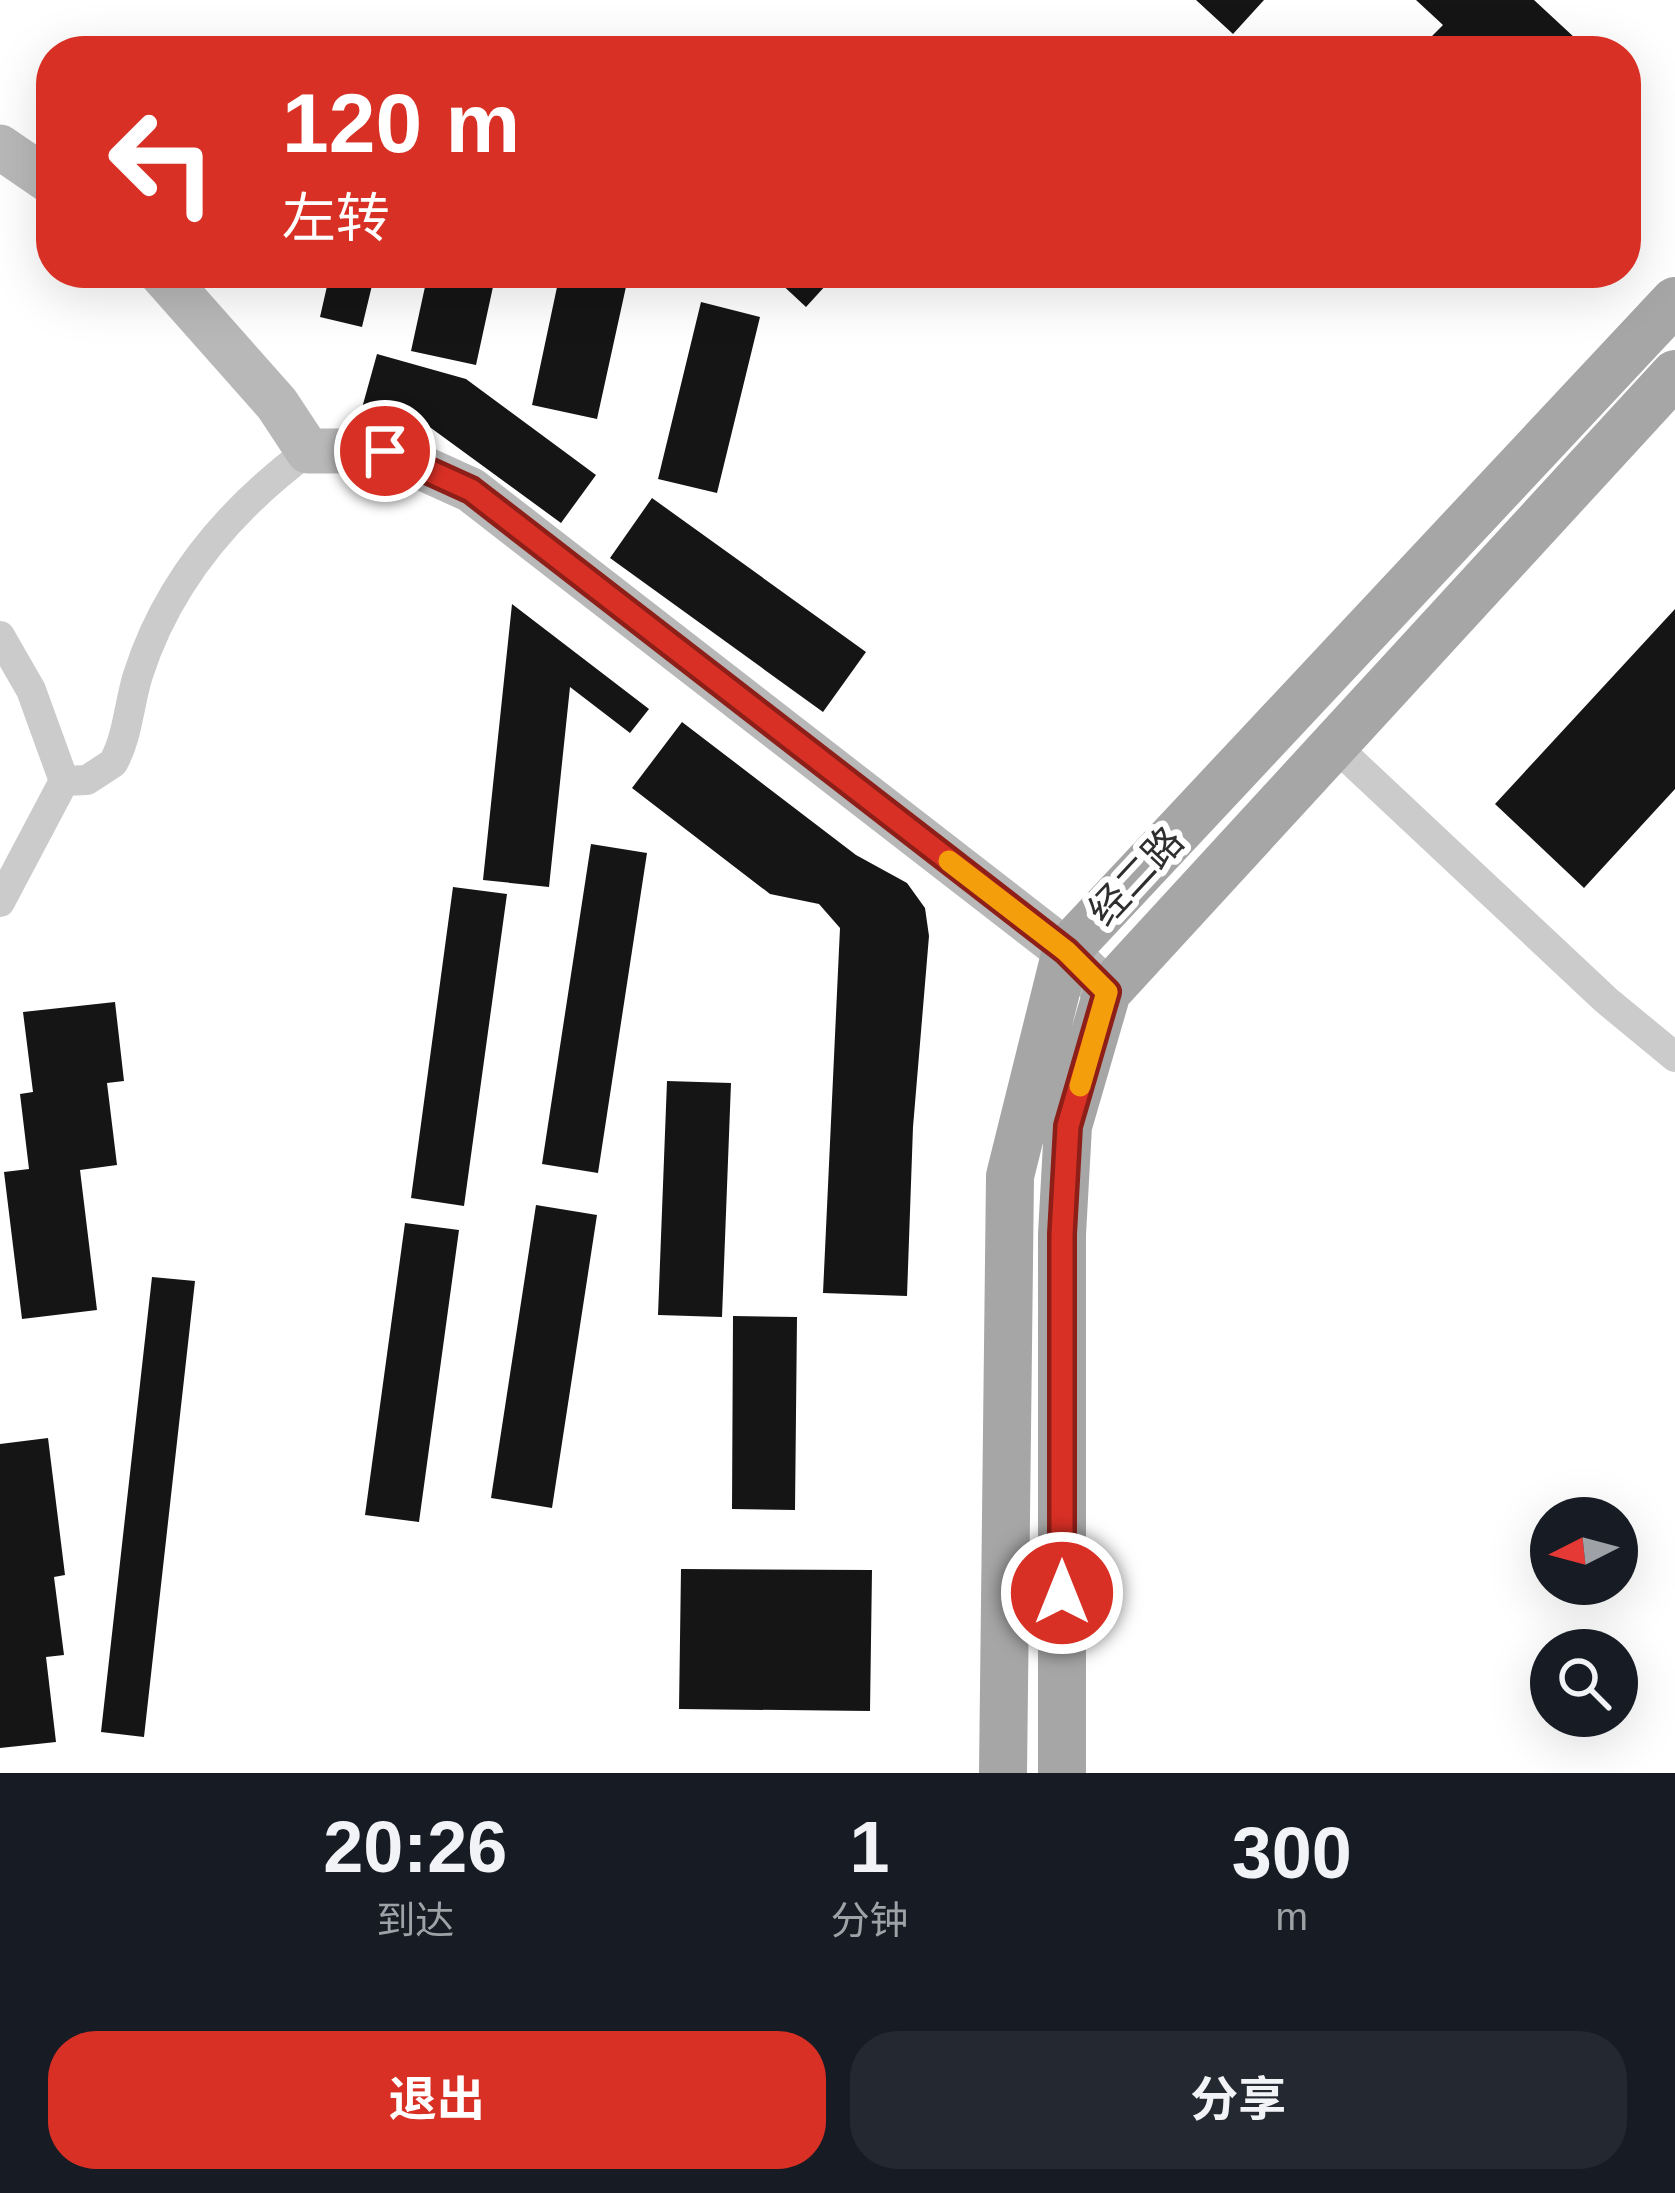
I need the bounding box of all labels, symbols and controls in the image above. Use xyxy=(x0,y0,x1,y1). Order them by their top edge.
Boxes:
text: 120 m xyxy=(282,76,520,170)
icon: left xyxy=(84,84,240,240)
text: 左转 xyxy=(282,188,390,248)
pin xyxy=(334,400,436,502)
icon: arrive xyxy=(352,418,418,484)
street label: 经二路 xyxy=(1080,819,1192,933)
north arrow xyxy=(1530,1497,1638,1605)
map controls xyxy=(1530,1497,1638,1737)
position arrow xyxy=(999,1530,1125,1656)
button: search xyxy=(1530,1629,1638,1737)
text: 20:26 xyxy=(323,1807,507,1887)
text: 1 xyxy=(849,1807,890,1887)
text: 300 xyxy=(1232,1813,1352,1893)
text: m xyxy=(1276,1895,1308,1938)
text: 到达 xyxy=(376,1899,454,1942)
text: 分钟 xyxy=(831,1899,909,1942)
button: 退出 xyxy=(48,2031,826,2169)
button: 分享 xyxy=(850,2031,1627,2169)

